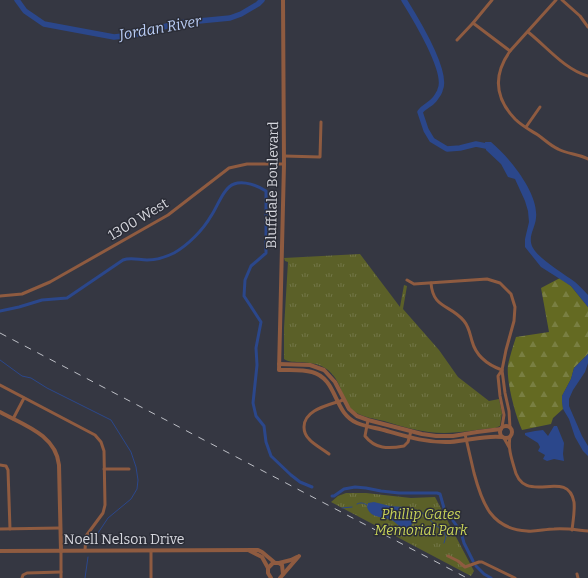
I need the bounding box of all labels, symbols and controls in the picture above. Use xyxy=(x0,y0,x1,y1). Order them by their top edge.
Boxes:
water label: Jordan River xyxy=(116,12,203,44)
street label: Bluffdale Boulevard xyxy=(263,121,282,249)
street label: 1300 West xyxy=(105,195,171,244)
park label: Phillip Gates Memorial Park xyxy=(374,506,468,539)
street label: Noell Nelson Drive xyxy=(64,531,184,548)

